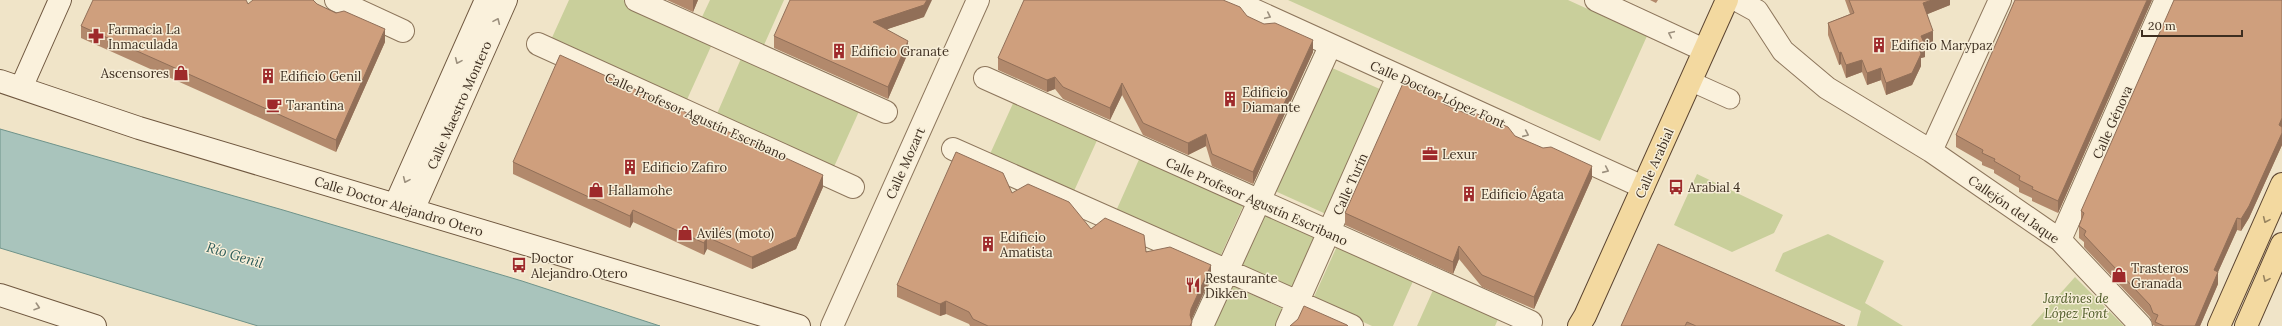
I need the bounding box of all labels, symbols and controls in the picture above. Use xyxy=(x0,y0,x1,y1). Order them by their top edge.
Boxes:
one-way arrow xyxy=(1263,11,1271,19)
scale bar xyxy=(2142,12,2242,38)
one-way arrow xyxy=(492,17,500,25)
text: 20 m xyxy=(2148,18,2176,33)
place label: Farmacia La Inmaculada xyxy=(108,21,181,53)
pharmacy icon: Farmacia La Inmaculada xyxy=(87,27,105,45)
one-way arrow xyxy=(1668,31,1675,39)
building icon: Edificio Marypaz xyxy=(1870,36,1888,54)
place label: Edificio Marypaz xyxy=(1891,37,1993,54)
street label: Calle Maestro Montero xyxy=(423,38,496,172)
building icon: Edificio Granate xyxy=(830,42,848,60)
place label: Edificio Granate xyxy=(851,43,949,60)
street label: Calle Doctor López Font xyxy=(1367,57,1508,132)
one-way arrow xyxy=(455,58,463,65)
shop icon: Ascensores xyxy=(172,64,190,82)
place label: Ascensores xyxy=(100,65,169,82)
building icon: Edificio Genil xyxy=(259,67,277,85)
place label: Edificio Genil xyxy=(280,68,362,85)
street label: Calle Profesor Agustín Escribano xyxy=(602,69,790,165)
street label: Calle Génova xyxy=(2089,82,2136,162)
place label: Edificio Diamante xyxy=(1242,84,1300,116)
building icon: Edificio Diamante xyxy=(1221,90,1239,108)
cafe icon: Tarantina xyxy=(265,96,283,114)
place label: Tarantina xyxy=(286,97,344,114)
street label: Calle Mozart xyxy=(882,125,929,202)
street label: Calle Arabial xyxy=(1631,125,1678,201)
one-way arrow xyxy=(1522,129,1530,137)
office icon: Lexur xyxy=(1421,145,1439,163)
place label: Lexur xyxy=(1442,146,1477,163)
street label: Calle Turín xyxy=(1329,150,1372,218)
street label: Calle Profesor Agustín Escribano xyxy=(1163,154,1351,250)
building icon: Edificio Zafiro xyxy=(621,158,639,176)
place label: Edificio Zafiro xyxy=(642,159,727,176)
one-way arrow xyxy=(1601,165,1609,173)
street label: Callejón del Jaque xyxy=(1965,172,2063,247)
street label: Calle Doctor Alejandro Otero xyxy=(312,173,486,240)
one-way arrow xyxy=(403,176,411,184)
bus stop icon: Arabial 4 xyxy=(1667,178,1685,196)
place label: Arabial 4 xyxy=(1687,179,1740,196)
shop icon: Hallamohe xyxy=(587,181,605,199)
place label: Hallamohe xyxy=(608,182,673,199)
building icon: Edificio Ágata xyxy=(1460,185,1478,203)
place label: Edificio Ágata xyxy=(1481,186,1564,203)
one-way arrow xyxy=(2263,216,2271,223)
shop icon: Avilés (moto) xyxy=(676,224,694,242)
place label: Avilés (moto) xyxy=(696,225,774,242)
place label: Edificio Amatista xyxy=(999,229,1053,261)
building icon: Edificio Amatista xyxy=(979,235,997,253)
water label: Río Genil xyxy=(204,238,266,272)
place label: Doctor Alejandro Otero xyxy=(530,250,628,282)
bus stop icon: Doctor Alejandro Otero xyxy=(510,256,528,274)
place label: Trasteros Granada xyxy=(2131,260,2189,292)
shop icon: Trasteros Granada xyxy=(2110,266,2128,284)
place label: Restaurante Dikken xyxy=(1205,270,1278,302)
one-way arrow xyxy=(2263,275,2271,283)
restaurant icon: Restaurante Dikken xyxy=(1184,276,1202,294)
park label: Jardines de López Font xyxy=(2042,290,2109,322)
one-way arrow xyxy=(33,302,40,311)

